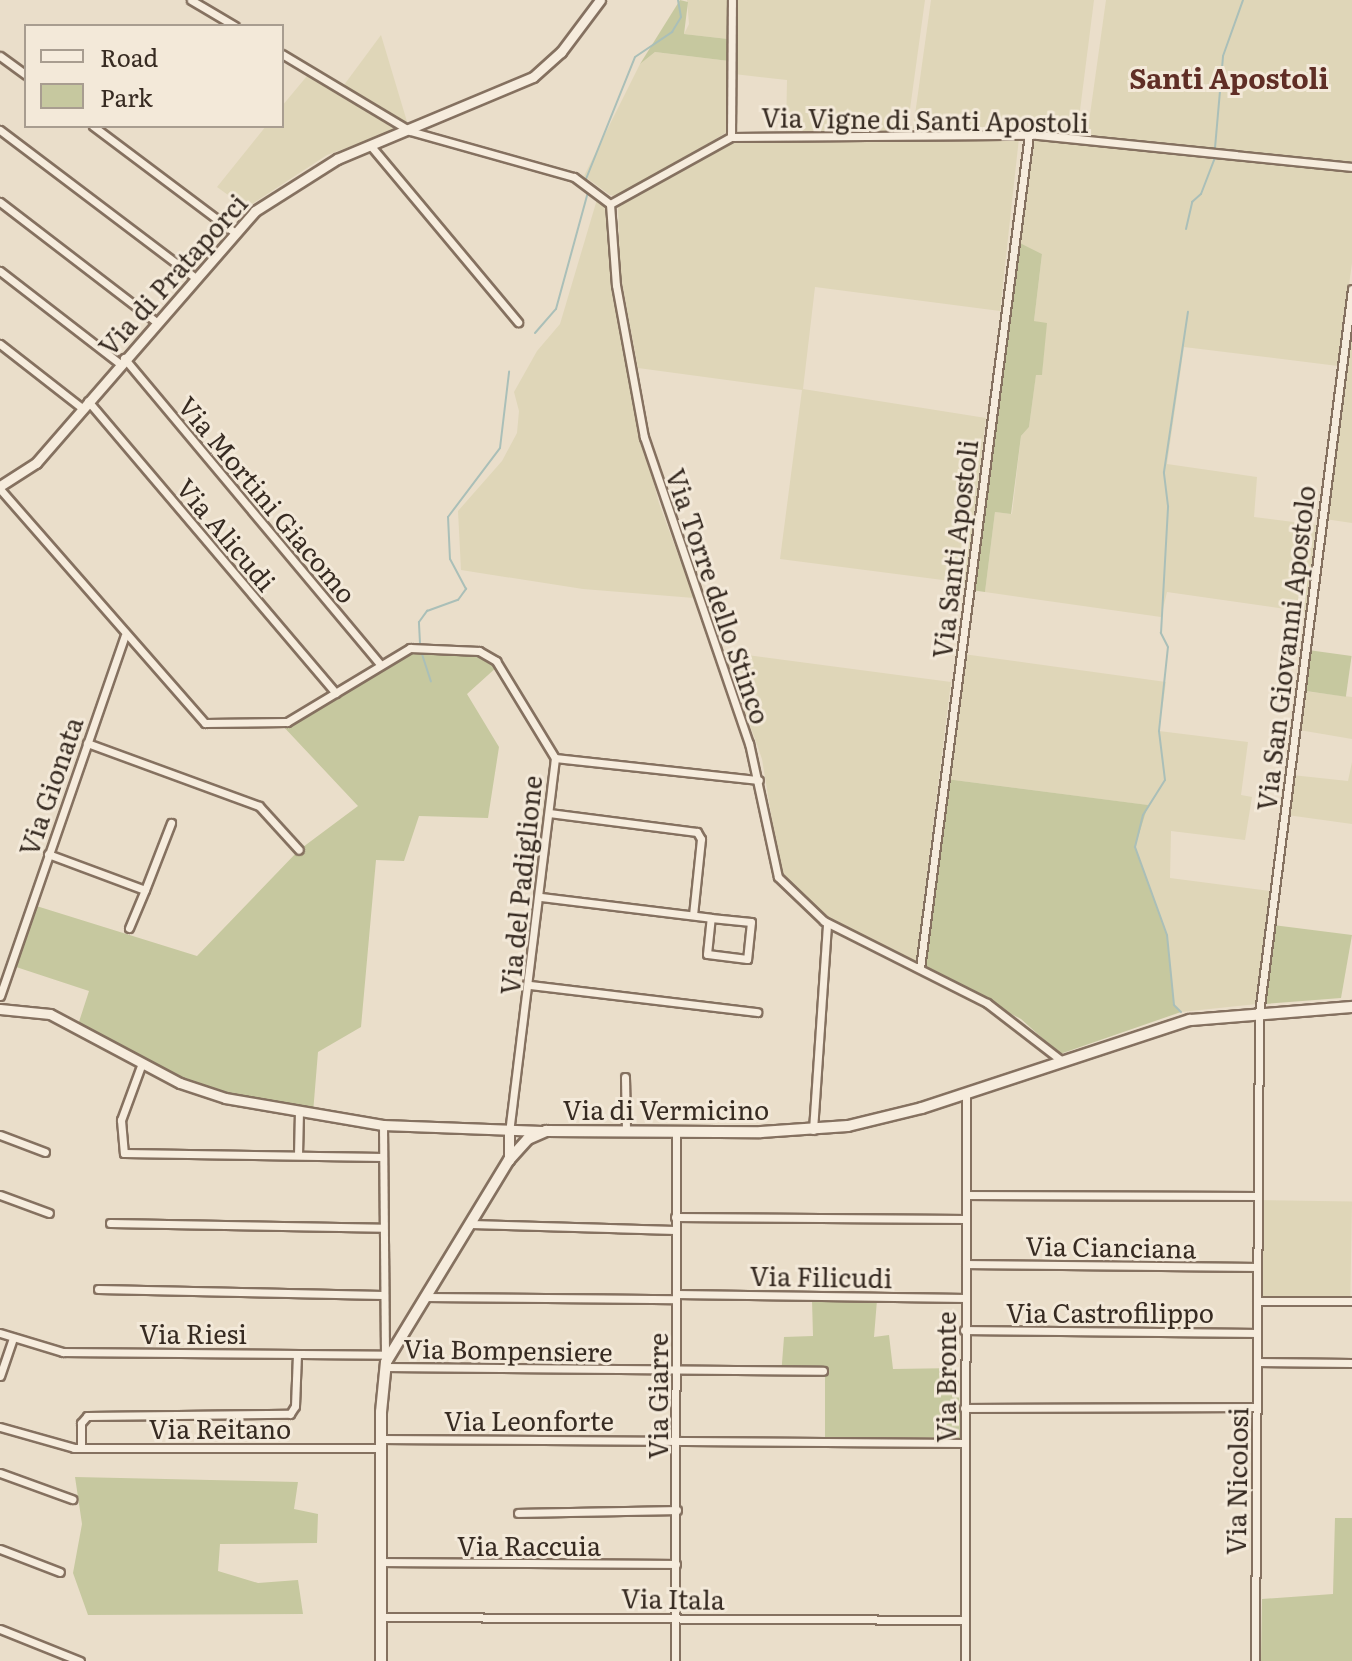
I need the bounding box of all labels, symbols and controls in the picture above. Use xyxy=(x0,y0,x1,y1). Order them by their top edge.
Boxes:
legend xyxy=(24,24,284,128)
text: Road xyxy=(100,39,158,74)
district label: Santi Apostoli xyxy=(1129,60,1329,94)
text: Park xyxy=(100,79,153,114)
street label: Via Vigne di Santi Apostoli xyxy=(761,101,1089,137)
street label: Via di Prataporci xyxy=(91,187,253,361)
street label: Via Mortini Giacomo xyxy=(173,389,363,609)
street label: Via Santi Apostoli xyxy=(925,438,983,660)
street label: Via Torre dello Stinco xyxy=(661,464,777,728)
street label: Via Alicudi xyxy=(171,471,283,597)
street label: Via San Giovanni Apostolo xyxy=(1250,483,1320,813)
street label: Via Gionata xyxy=(12,713,88,859)
street label: Via del Padiglione xyxy=(493,774,547,996)
street label: Via di Vermicino xyxy=(563,1093,769,1125)
street label: Via Cianciana xyxy=(1025,1229,1197,1263)
street label: Via Filicudi xyxy=(749,1259,893,1293)
street label: Via Castrofilippo xyxy=(1006,1296,1214,1328)
street label: Via Bronte xyxy=(929,1311,961,1443)
street label: Via Riesi xyxy=(139,1317,247,1349)
street label: Via Bompensiere xyxy=(403,1332,613,1366)
street label: Via Giarre xyxy=(641,1333,673,1459)
street label: Via Leonforte xyxy=(444,1404,614,1436)
street label: Via Nicolosi xyxy=(1219,1407,1253,1555)
street label: Via Reitano xyxy=(149,1412,291,1444)
street label: Via Raccuia xyxy=(457,1529,601,1561)
street label: Via Itala xyxy=(621,1581,725,1615)

